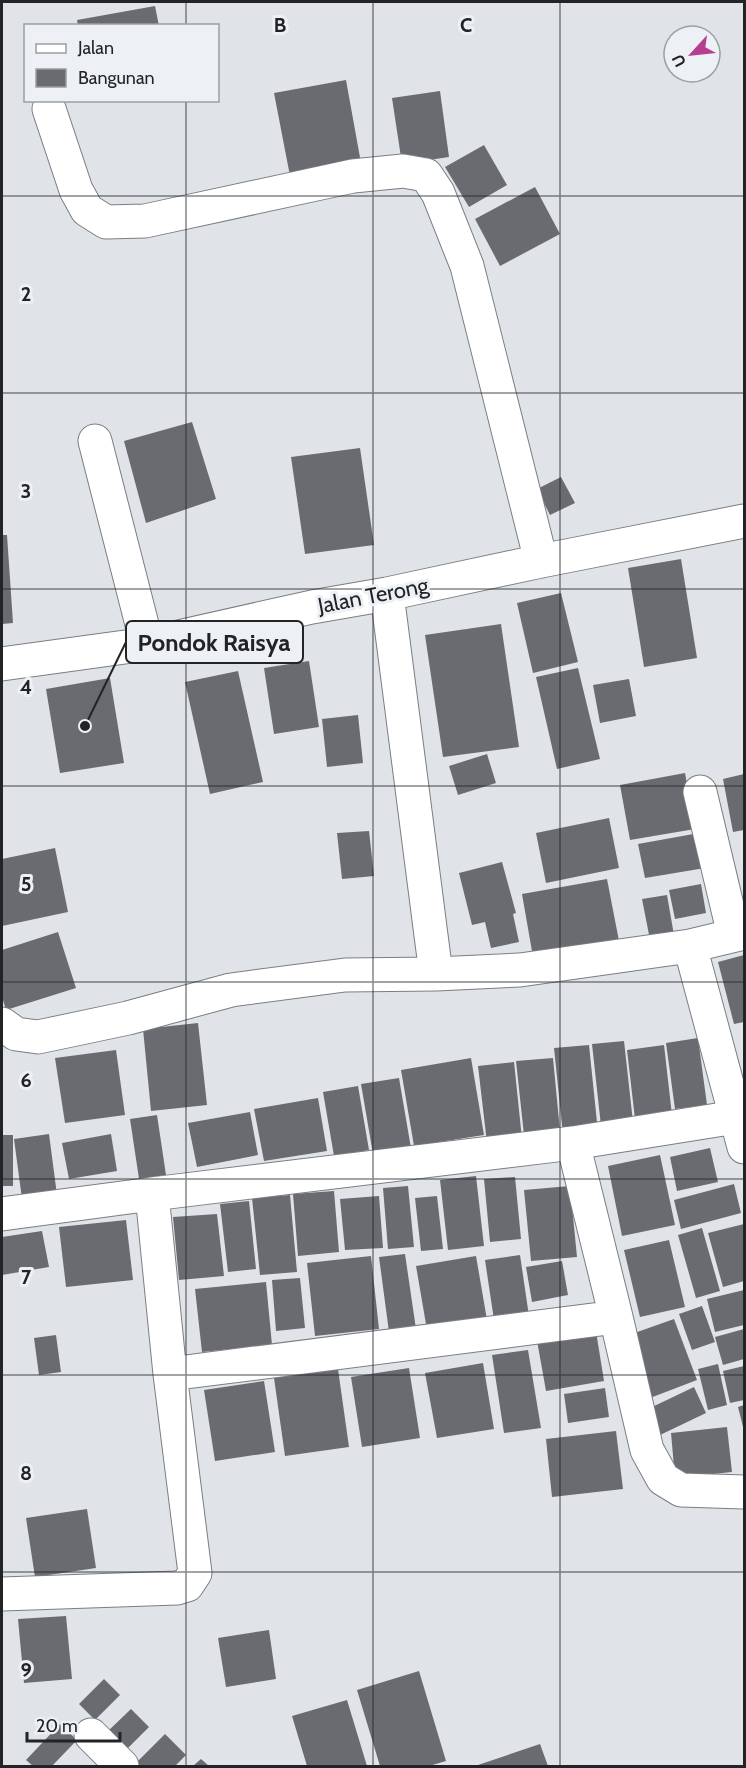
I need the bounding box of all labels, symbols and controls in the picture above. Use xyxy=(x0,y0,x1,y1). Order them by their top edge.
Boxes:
text: B xyxy=(274,13,286,37)
text: C xyxy=(460,13,472,37)
legend xyxy=(24,24,219,102)
north arrow xyxy=(662,24,722,84)
text: Jalan xyxy=(77,37,114,59)
text: U xyxy=(668,51,690,70)
text: Bangunan xyxy=(78,67,155,89)
text: 2 xyxy=(21,282,31,306)
text: 3 xyxy=(21,479,31,503)
street label: Jalan Terong xyxy=(314,571,432,620)
callout: Pondok Raisya xyxy=(126,621,303,663)
text: Pondok Raisya xyxy=(138,628,290,657)
text: 4 xyxy=(20,675,32,699)
text: 5 xyxy=(21,872,31,896)
text: 6 xyxy=(20,1068,32,1092)
text: 7 xyxy=(21,1265,32,1289)
text: 8 xyxy=(20,1461,32,1485)
text: 9 xyxy=(20,1658,32,1682)
scale bar xyxy=(27,1705,120,1743)
text: 20 m xyxy=(36,1715,78,1737)

